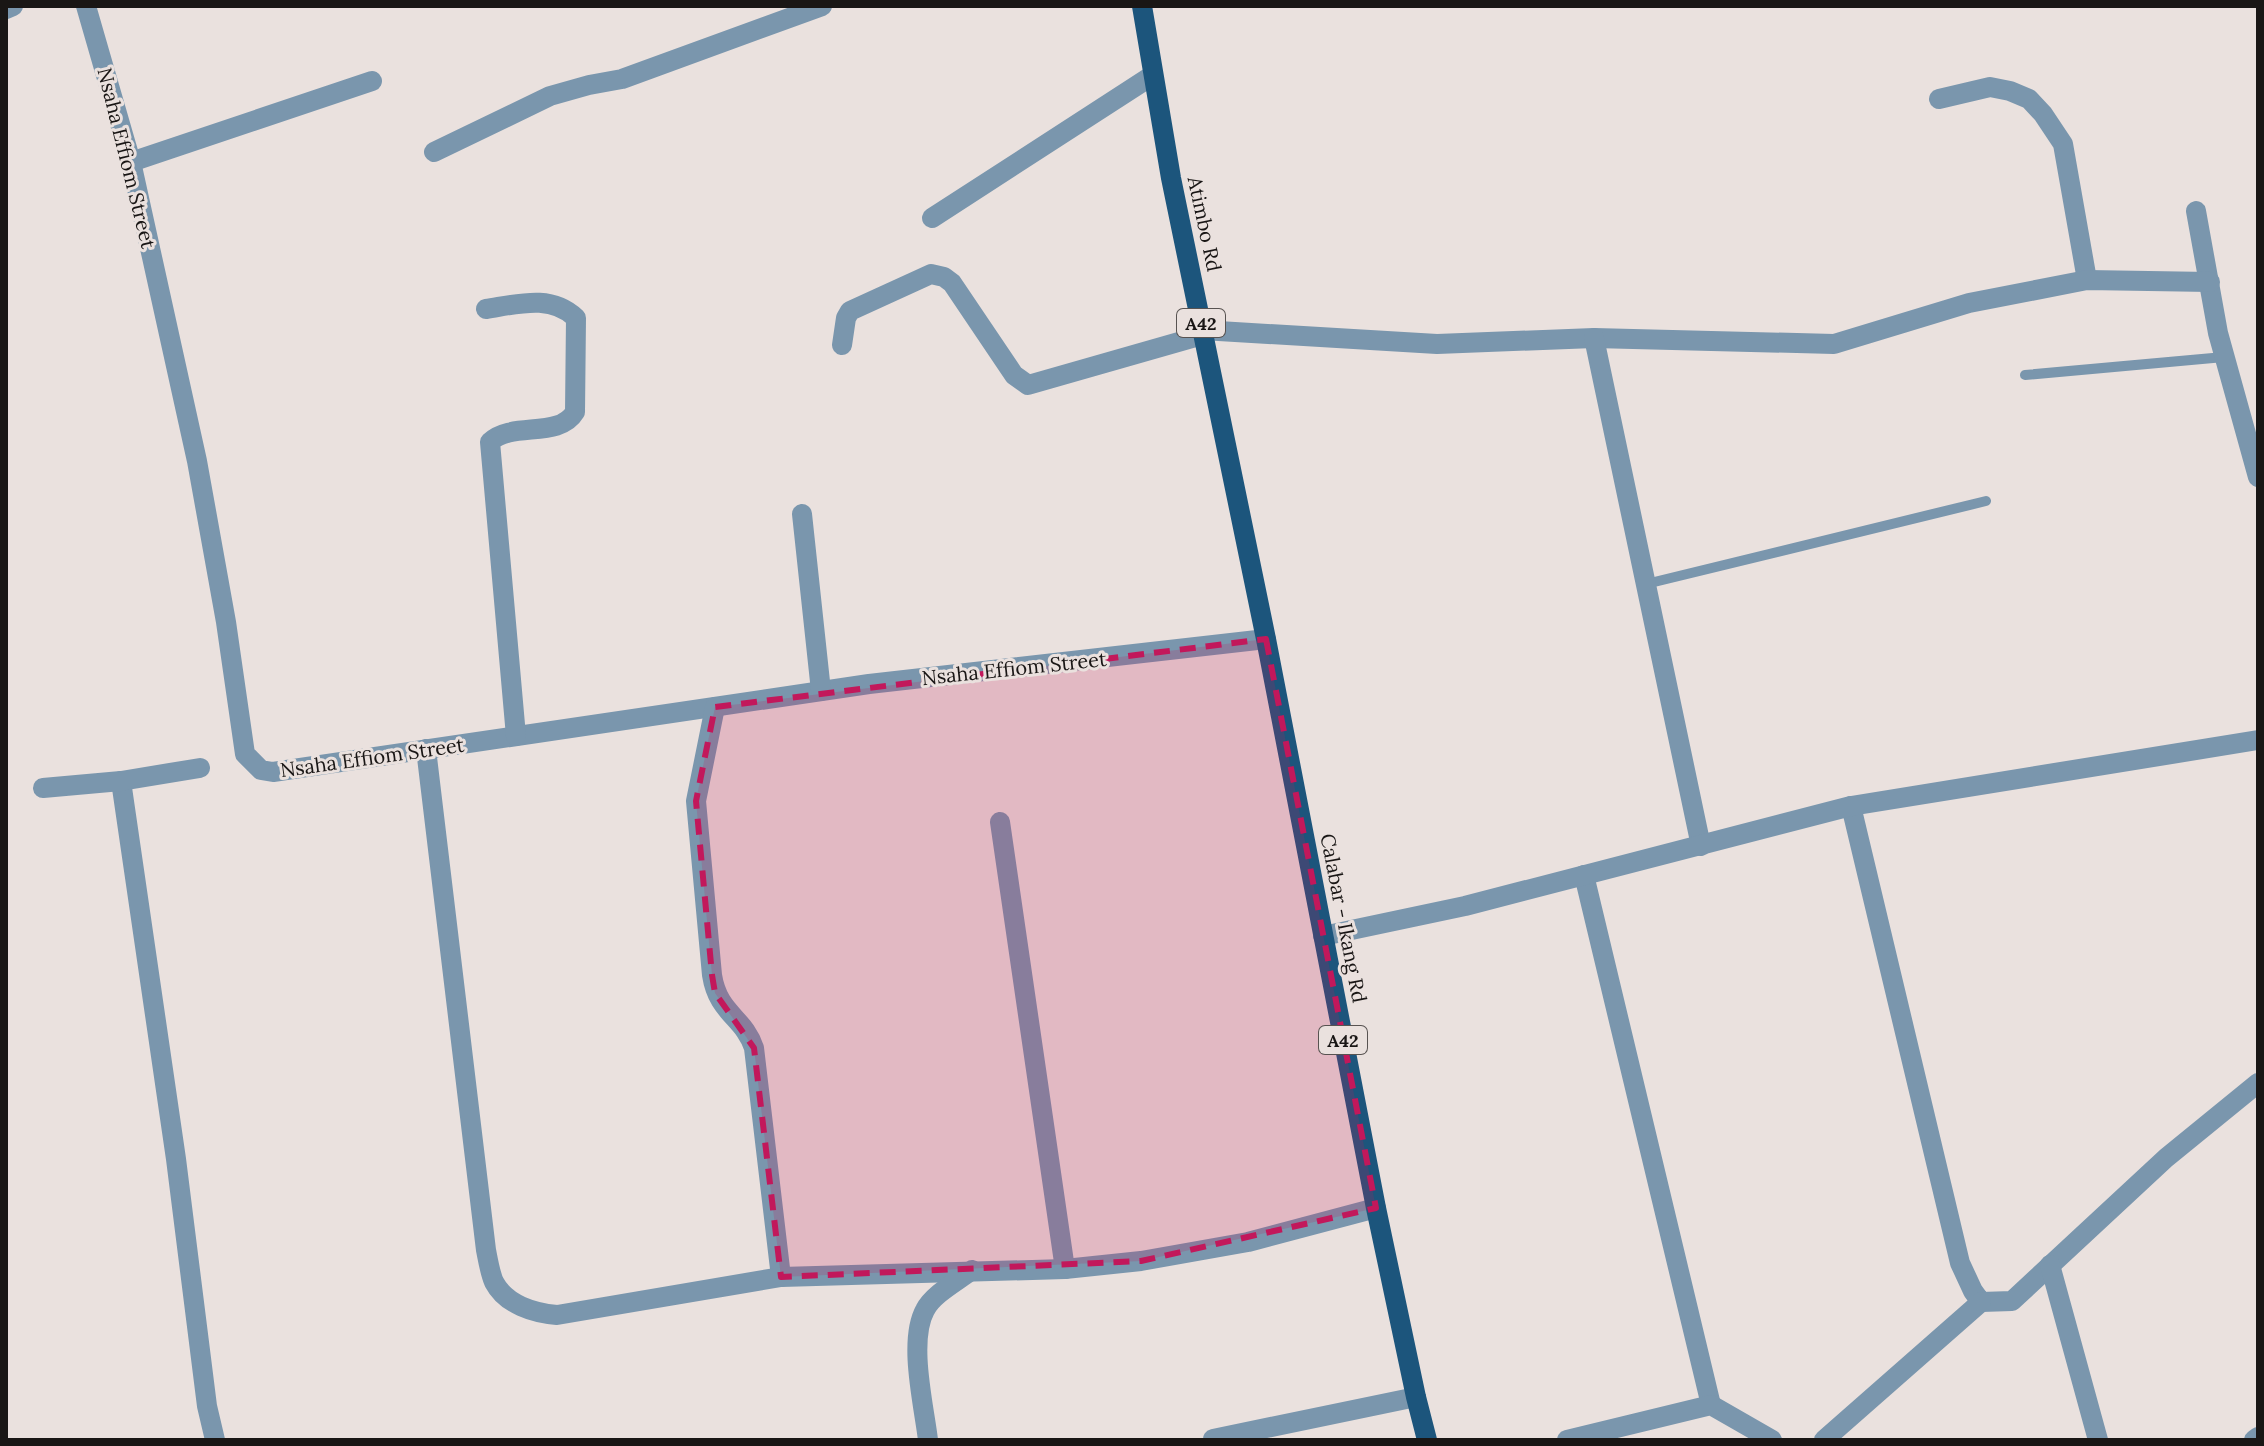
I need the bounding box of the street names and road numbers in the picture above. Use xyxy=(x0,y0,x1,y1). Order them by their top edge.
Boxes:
street label: Nsaha Effiom Street xyxy=(92,65,162,251)
street label: Atimbo Rd xyxy=(1183,173,1227,274)
road number: A42 xyxy=(1177,309,1225,337)
street label: Nsaha Effiom Street xyxy=(920,646,1108,690)
street label: Nsaha Effiom Street xyxy=(278,732,466,782)
street label: Calabar - Ikang Rd xyxy=(1315,831,1373,1005)
road number: A42 xyxy=(1319,1026,1367,1054)

